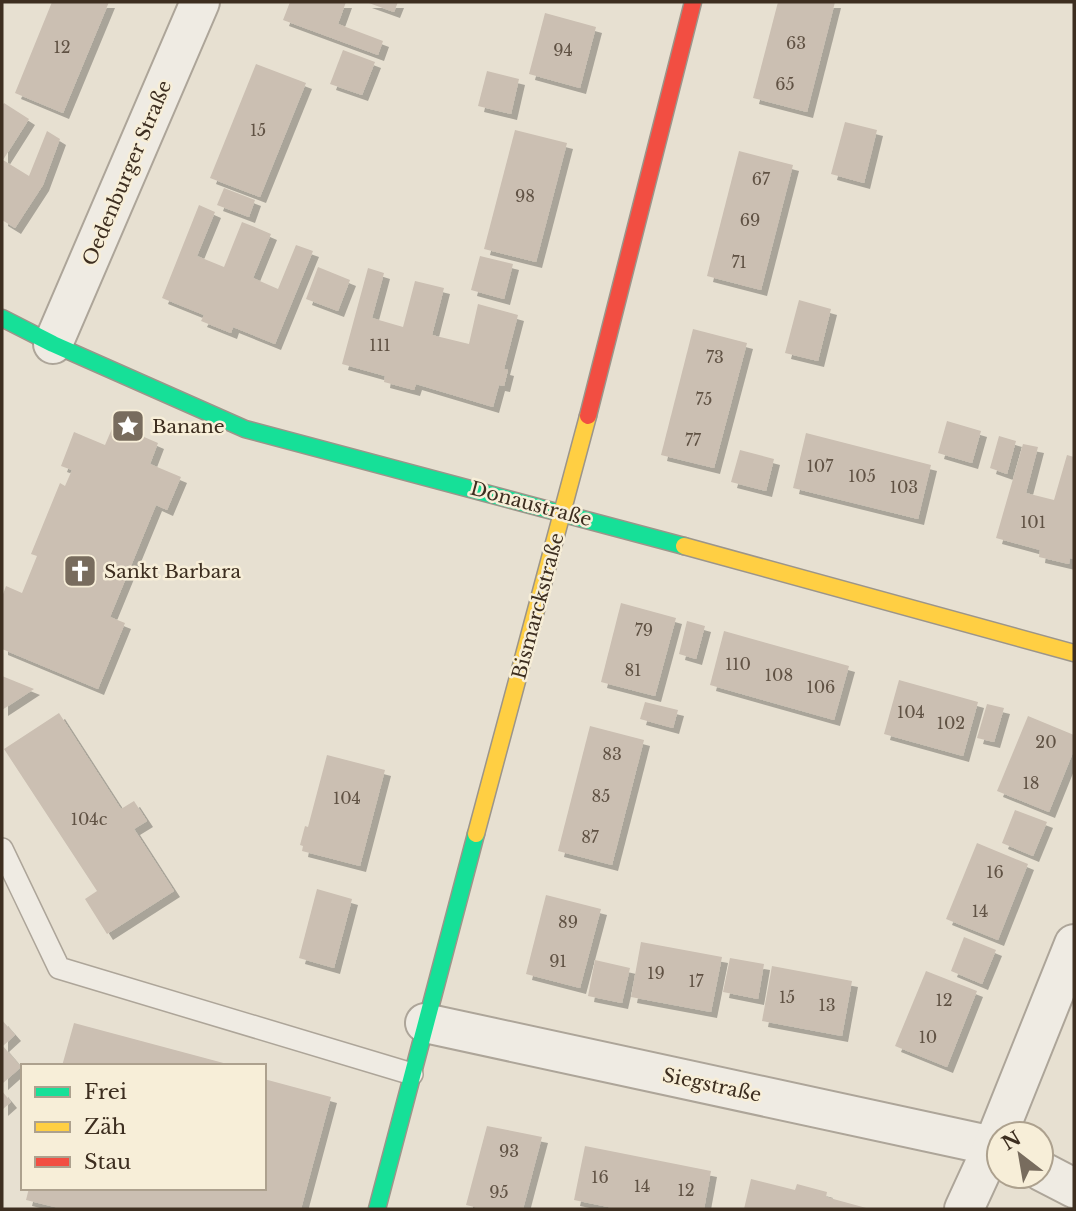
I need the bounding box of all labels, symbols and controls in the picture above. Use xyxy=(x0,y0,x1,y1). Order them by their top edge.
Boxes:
house number: 63 xyxy=(786,33,806,53)
house number: 12 xyxy=(54,37,71,57)
house number: 94 xyxy=(553,40,573,60)
house number: 65 xyxy=(775,74,795,94)
street label: Oedenburger Straße xyxy=(78,77,176,269)
house number: 15 xyxy=(250,120,266,140)
house number: 67 xyxy=(752,169,771,189)
house number: 98 xyxy=(515,186,535,206)
house number: 69 xyxy=(740,210,760,230)
house number: 71 xyxy=(731,252,747,272)
house number: 111 xyxy=(369,335,391,355)
house number: 73 xyxy=(706,347,724,367)
house number: 75 xyxy=(696,389,712,409)
place icon: Banane xyxy=(109,407,147,445)
place label: Banane xyxy=(152,415,225,438)
house number: 77 xyxy=(685,430,702,450)
house number: 107 xyxy=(807,456,834,476)
house number: 105 xyxy=(848,466,876,486)
street label: Donaustraße xyxy=(468,477,594,531)
house number: 103 xyxy=(890,477,918,497)
house number: 101 xyxy=(1020,512,1046,532)
street label: Bismarckstraße xyxy=(507,530,569,682)
church icon: Sankt Barbara xyxy=(61,552,99,590)
place label: Sankt Barbara xyxy=(104,560,241,583)
house number: 79 xyxy=(635,620,653,640)
house number: 110 xyxy=(725,654,751,674)
house number: 81 xyxy=(625,660,641,680)
house number: 108 xyxy=(765,665,793,685)
house number: 106 xyxy=(807,677,835,697)
house number: 104 xyxy=(897,702,925,722)
house number: 102 xyxy=(937,713,965,733)
house number: 20 xyxy=(1035,732,1057,752)
house number: 83 xyxy=(602,744,622,764)
house number: 18 xyxy=(1023,773,1039,793)
house number: 85 xyxy=(592,786,610,806)
house number: 104 xyxy=(333,788,361,808)
house number: 104c xyxy=(71,809,108,829)
house number: 87 xyxy=(581,827,600,847)
house number: 16 xyxy=(986,862,1004,882)
house number: 14 xyxy=(972,901,988,921)
house number: 89 xyxy=(558,912,578,932)
house number: 91 xyxy=(549,951,567,971)
house number: 19 xyxy=(647,963,665,983)
house number: 17 xyxy=(688,971,705,991)
house number: 15 xyxy=(779,987,795,1007)
house number: 12 xyxy=(936,990,953,1010)
house number: 13 xyxy=(819,995,836,1015)
house number: 10 xyxy=(919,1027,937,1047)
street label: Siegstraße xyxy=(661,1063,763,1107)
legend xyxy=(21,1064,266,1190)
text: Frei xyxy=(84,1079,127,1105)
text: Zäh xyxy=(84,1114,126,1140)
north arrow xyxy=(985,1120,1055,1190)
text: N xyxy=(998,1126,1025,1155)
house number: 93 xyxy=(499,1141,519,1161)
text: Stau xyxy=(84,1149,131,1175)
house number: 16 xyxy=(591,1167,609,1187)
house number: 14 xyxy=(634,1176,650,1196)
house number: 12 xyxy=(678,1180,695,1200)
house number: 95 xyxy=(489,1182,509,1202)

